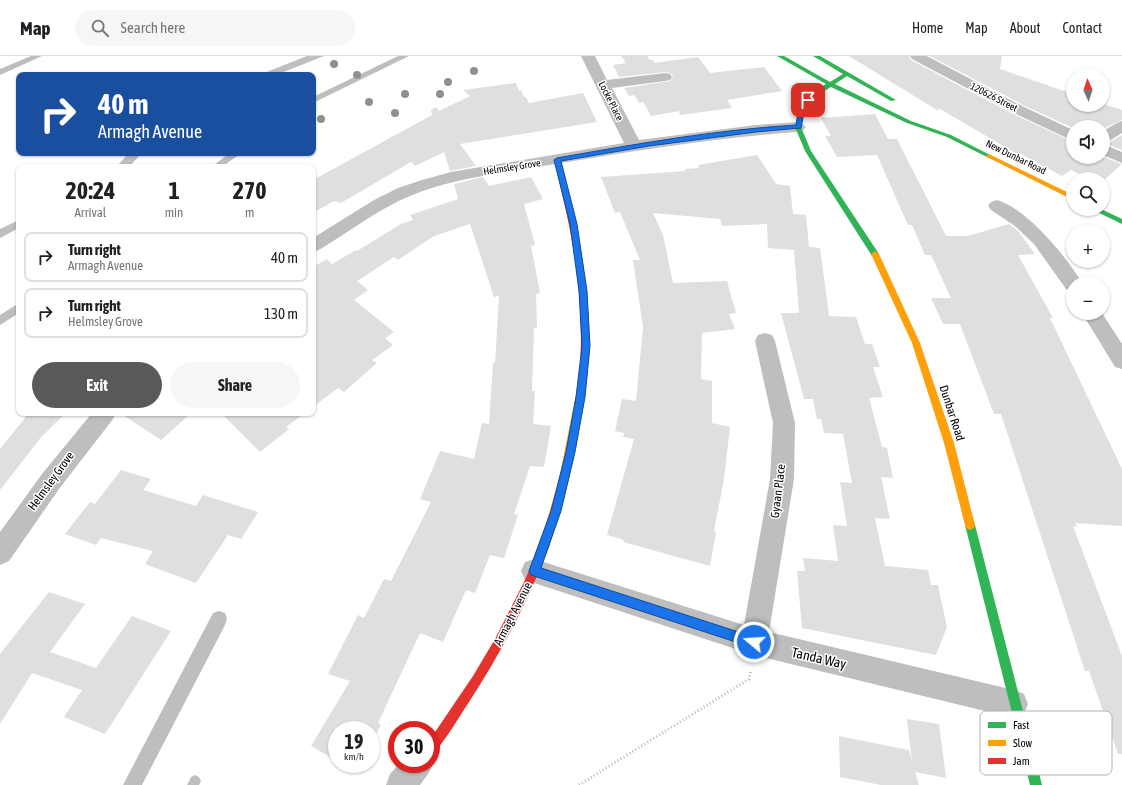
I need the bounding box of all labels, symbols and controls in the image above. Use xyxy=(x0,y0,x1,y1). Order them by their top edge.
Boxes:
search box xyxy=(75,10,355,46)
text: Map xyxy=(20,17,51,39)
icon: search xyxy=(89,17,111,39)
text: Search here xyxy=(121,19,185,36)
text: Home xyxy=(912,20,943,36)
text: Map xyxy=(965,20,988,36)
text: About xyxy=(1010,20,1041,36)
text: Contact xyxy=(1063,20,1102,36)
north arrow xyxy=(1066,68,1110,112)
map controls xyxy=(1066,68,1110,320)
street label: Locke Place xyxy=(596,79,626,123)
street label: 120626 Street xyxy=(969,80,1020,114)
pin xyxy=(791,83,825,117)
icon: right xyxy=(32,88,84,140)
text: 40 m xyxy=(98,88,148,120)
icon: arrive xyxy=(797,89,819,111)
button: sound xyxy=(1066,120,1110,164)
text: Armagh Avenue xyxy=(98,121,202,142)
street label: New Dunbar Road xyxy=(984,138,1048,176)
street label: Helmsley Grove xyxy=(483,157,542,177)
button: search xyxy=(1066,172,1110,216)
text: 20:24 xyxy=(65,177,115,204)
text: 1 xyxy=(168,177,180,204)
text: 270 xyxy=(233,177,267,204)
text: Arrival xyxy=(74,205,106,220)
text: min xyxy=(165,205,183,220)
text: m xyxy=(245,205,254,220)
button: + xyxy=(1066,224,1110,268)
text: Turn right xyxy=(68,241,121,258)
icon: right xyxy=(34,246,56,268)
text: 40 m xyxy=(271,249,298,266)
text: Armagh Avenue xyxy=(68,258,143,273)
button: − xyxy=(1066,276,1110,320)
text: Turn right xyxy=(68,297,121,314)
icon: right xyxy=(34,302,56,324)
text: 130 m xyxy=(264,305,298,322)
text: Helmsley Grove xyxy=(68,314,143,329)
button: Exit xyxy=(32,362,162,408)
button: Share xyxy=(170,362,300,408)
street label: Dunbar Road xyxy=(936,383,968,443)
street label: Helmsley Grove xyxy=(25,449,77,513)
street label: Gyaan Place xyxy=(768,463,788,519)
street label: Armagh Avenue xyxy=(491,580,535,648)
position arrow xyxy=(733,621,775,663)
street label: Tanda Way xyxy=(790,644,848,672)
legend xyxy=(980,711,1112,775)
text: Fast xyxy=(1013,719,1029,731)
speed limit sign: 30 xyxy=(388,721,440,773)
text: 19 xyxy=(345,730,363,753)
text: Slow xyxy=(1013,737,1032,749)
text: km/h xyxy=(344,751,364,762)
text: Jam xyxy=(1013,755,1030,767)

